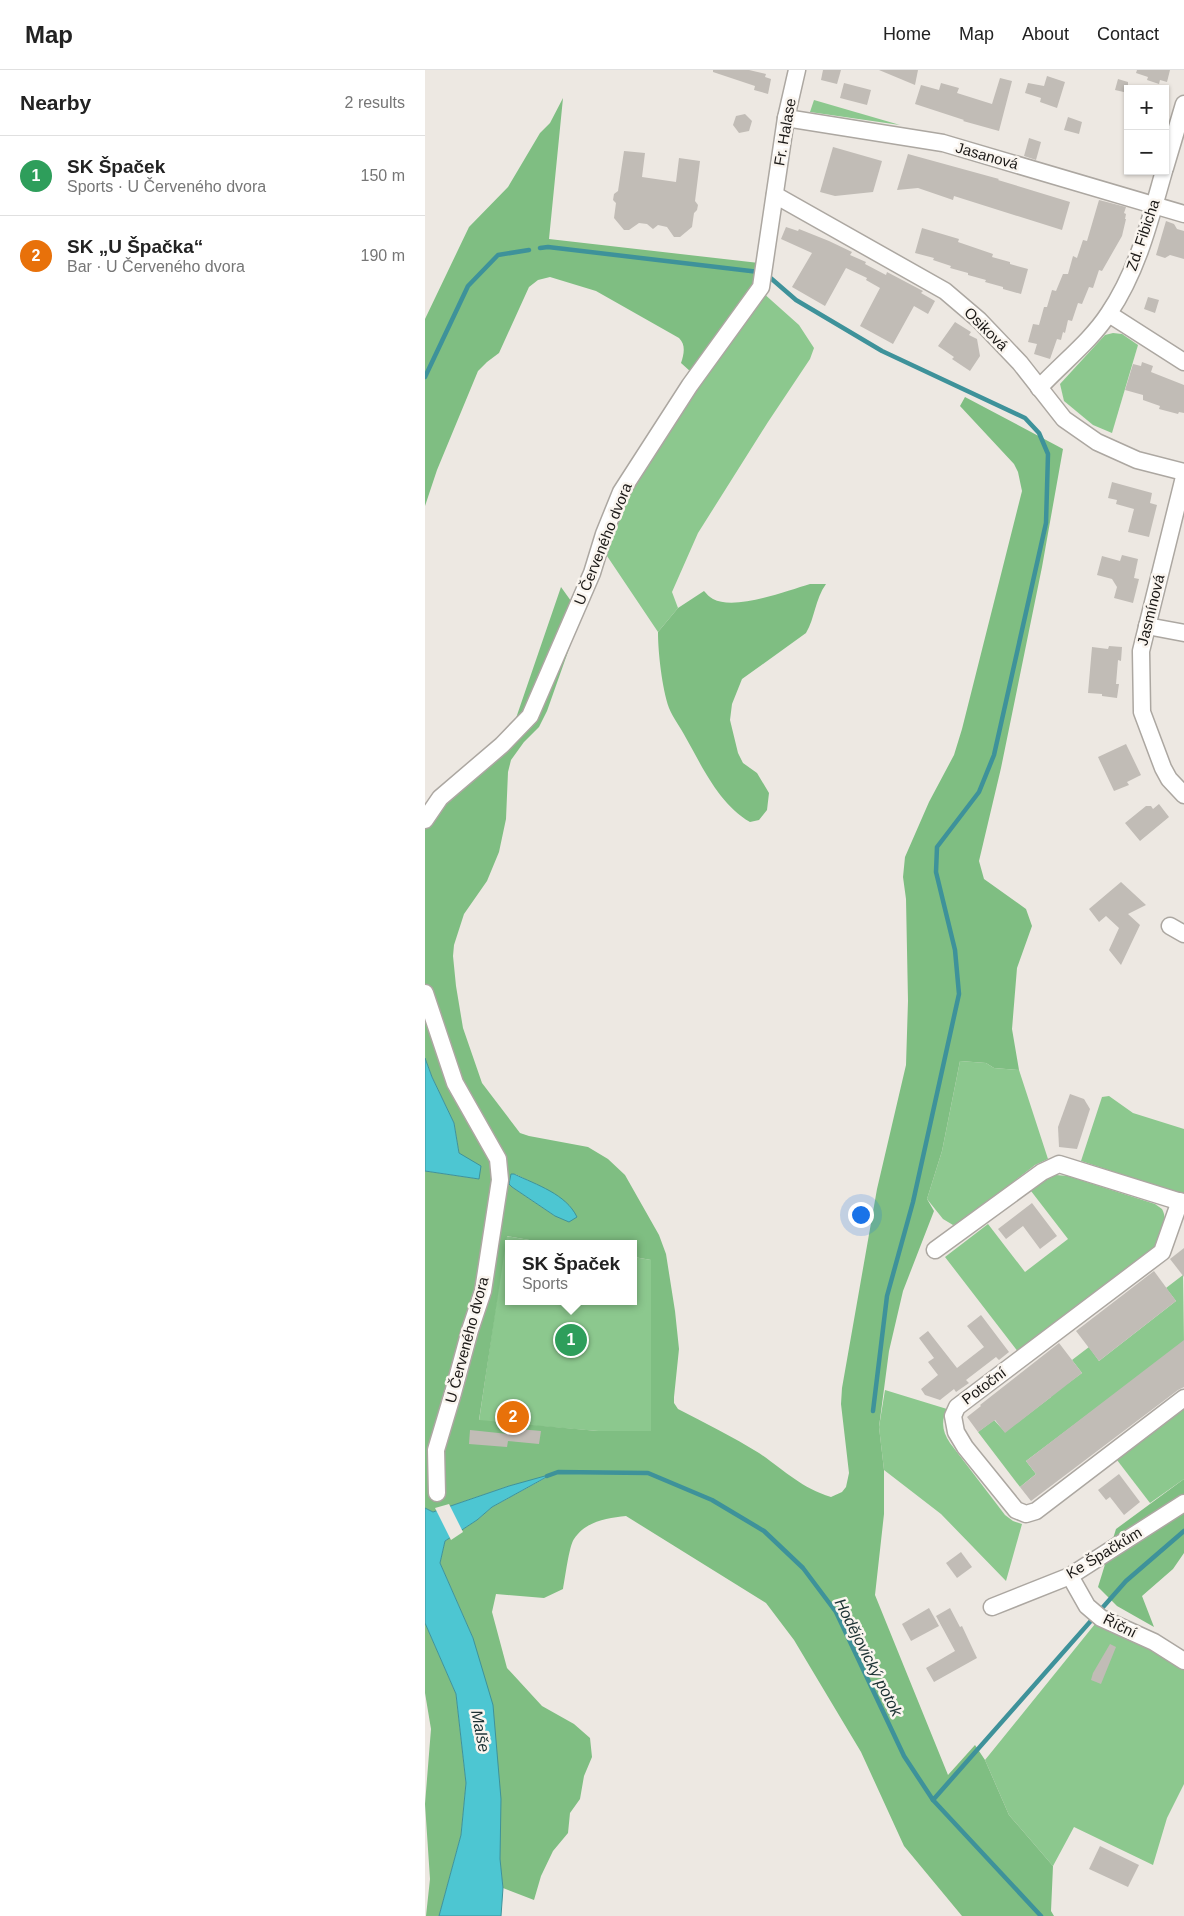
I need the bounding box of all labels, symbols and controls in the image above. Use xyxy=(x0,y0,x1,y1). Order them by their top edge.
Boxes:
text: Map xyxy=(25,21,73,48)
text: Home xyxy=(883,24,931,44)
text: Map xyxy=(959,24,994,44)
text: About xyxy=(1022,24,1069,44)
text: Contact xyxy=(1097,24,1159,44)
map controls xyxy=(1124,85,1169,175)
button: + xyxy=(1124,85,1169,130)
text: Nearby xyxy=(20,91,91,114)
text: 2 results xyxy=(345,94,405,111)
street label: Fr. Halase xyxy=(770,97,799,167)
button: − xyxy=(1124,130,1169,175)
street label: Jasanová xyxy=(954,138,1021,173)
text: SK Špaček xyxy=(67,156,165,177)
text: 1 xyxy=(32,167,40,184)
text: 150 m xyxy=(361,167,405,184)
text: Sports · U Červeného dvora xyxy=(67,178,266,195)
street label: Zd. Fibicha xyxy=(1122,196,1163,273)
text: SK „U Špačka“ xyxy=(67,236,203,257)
text: 2 xyxy=(32,247,40,264)
text: 190 m xyxy=(361,247,405,264)
text: Bar · U Červeného dvora xyxy=(67,258,245,275)
street label: Osiková xyxy=(961,303,1012,354)
street label: U Červeného dvora xyxy=(570,480,635,607)
street label: Jasmínová xyxy=(1133,572,1168,647)
your location xyxy=(848,1202,874,1228)
popup xyxy=(505,1240,637,1305)
text: SK Špaček xyxy=(522,1253,620,1274)
street label: U Červeného dvora xyxy=(441,1274,492,1405)
text: Sports xyxy=(522,1275,568,1292)
pin: 1 xyxy=(555,1321,587,1359)
street label: Potoční xyxy=(958,1363,1010,1408)
pin: 2 xyxy=(497,1398,529,1436)
street label: Ke Špačkům xyxy=(1063,1523,1145,1582)
water label: Hodějovický potok xyxy=(832,1596,906,1720)
street label: Říční xyxy=(1101,1610,1140,1641)
water label: Malše xyxy=(468,1709,493,1754)

